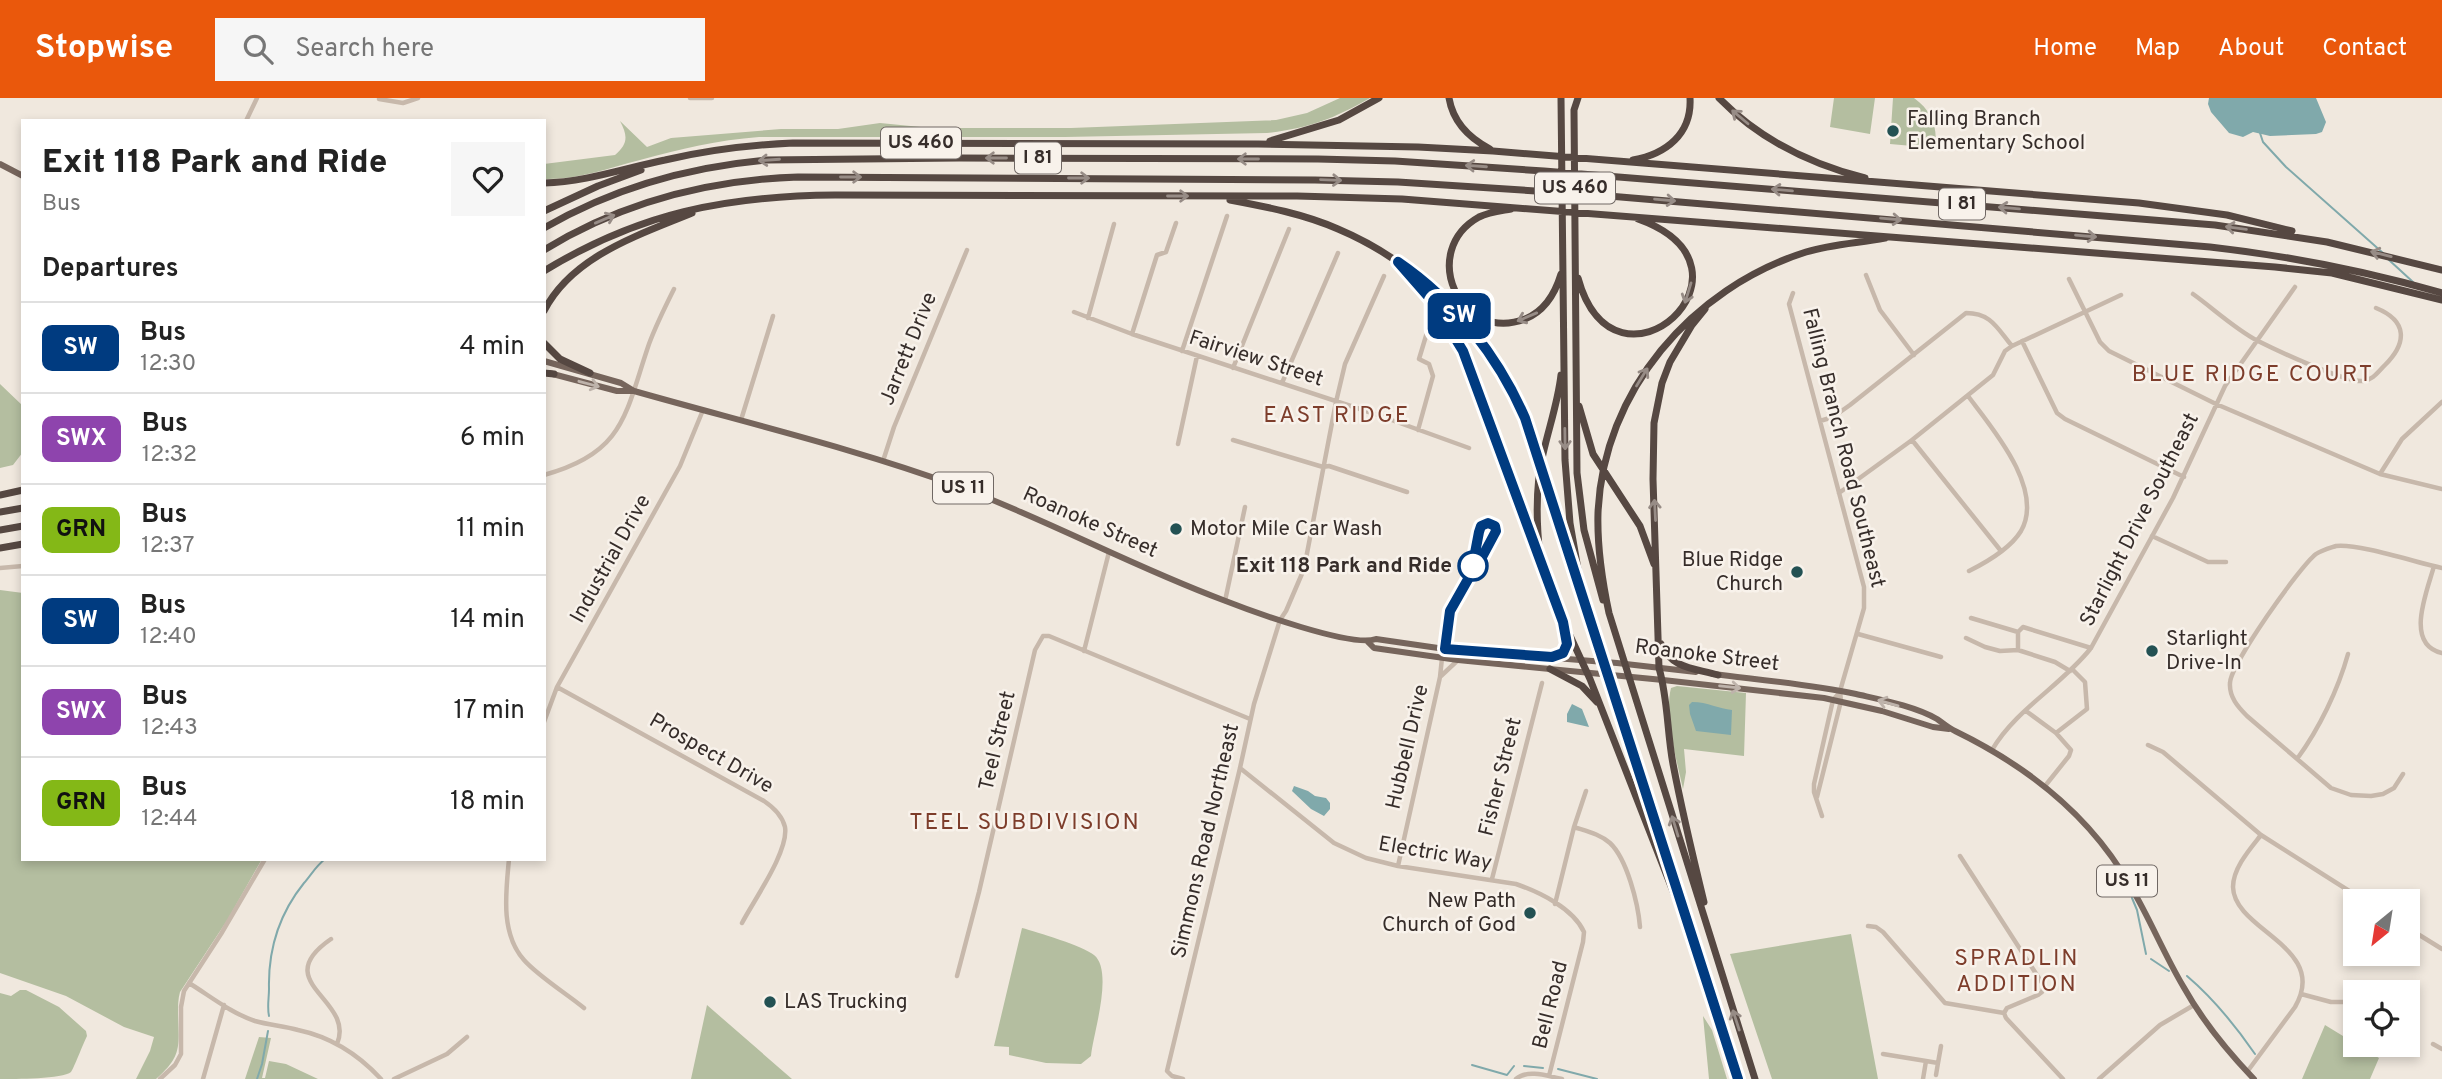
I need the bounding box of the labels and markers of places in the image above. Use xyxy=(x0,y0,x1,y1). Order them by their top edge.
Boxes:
place label: Falling Branch Elementary School xyxy=(1907,106,2085,157)
marker: Falling Branch Elementary School xyxy=(1885,123,1901,139)
place label: Motor Mile Car Wash xyxy=(1190,516,1382,543)
marker: Motor Mile Car Wash xyxy=(1168,521,1184,537)
place label: Blue Ridge Church xyxy=(1682,547,1783,598)
marker: Exit 118 Park and Ride xyxy=(1458,551,1488,581)
place label: Exit 118 Park and Ride xyxy=(1236,553,1452,580)
marker: Blue Ridge Church xyxy=(1789,564,1805,580)
place label: Starlight Drive-In xyxy=(2166,626,2248,677)
marker: Starlight Drive-In xyxy=(2144,643,2160,659)
place label: New Path Church of God xyxy=(1382,888,1516,939)
marker: New Path Church of God xyxy=(1522,905,1538,921)
place label: LAS Trucking xyxy=(784,989,908,1016)
marker: LAS Trucking xyxy=(762,994,778,1010)

